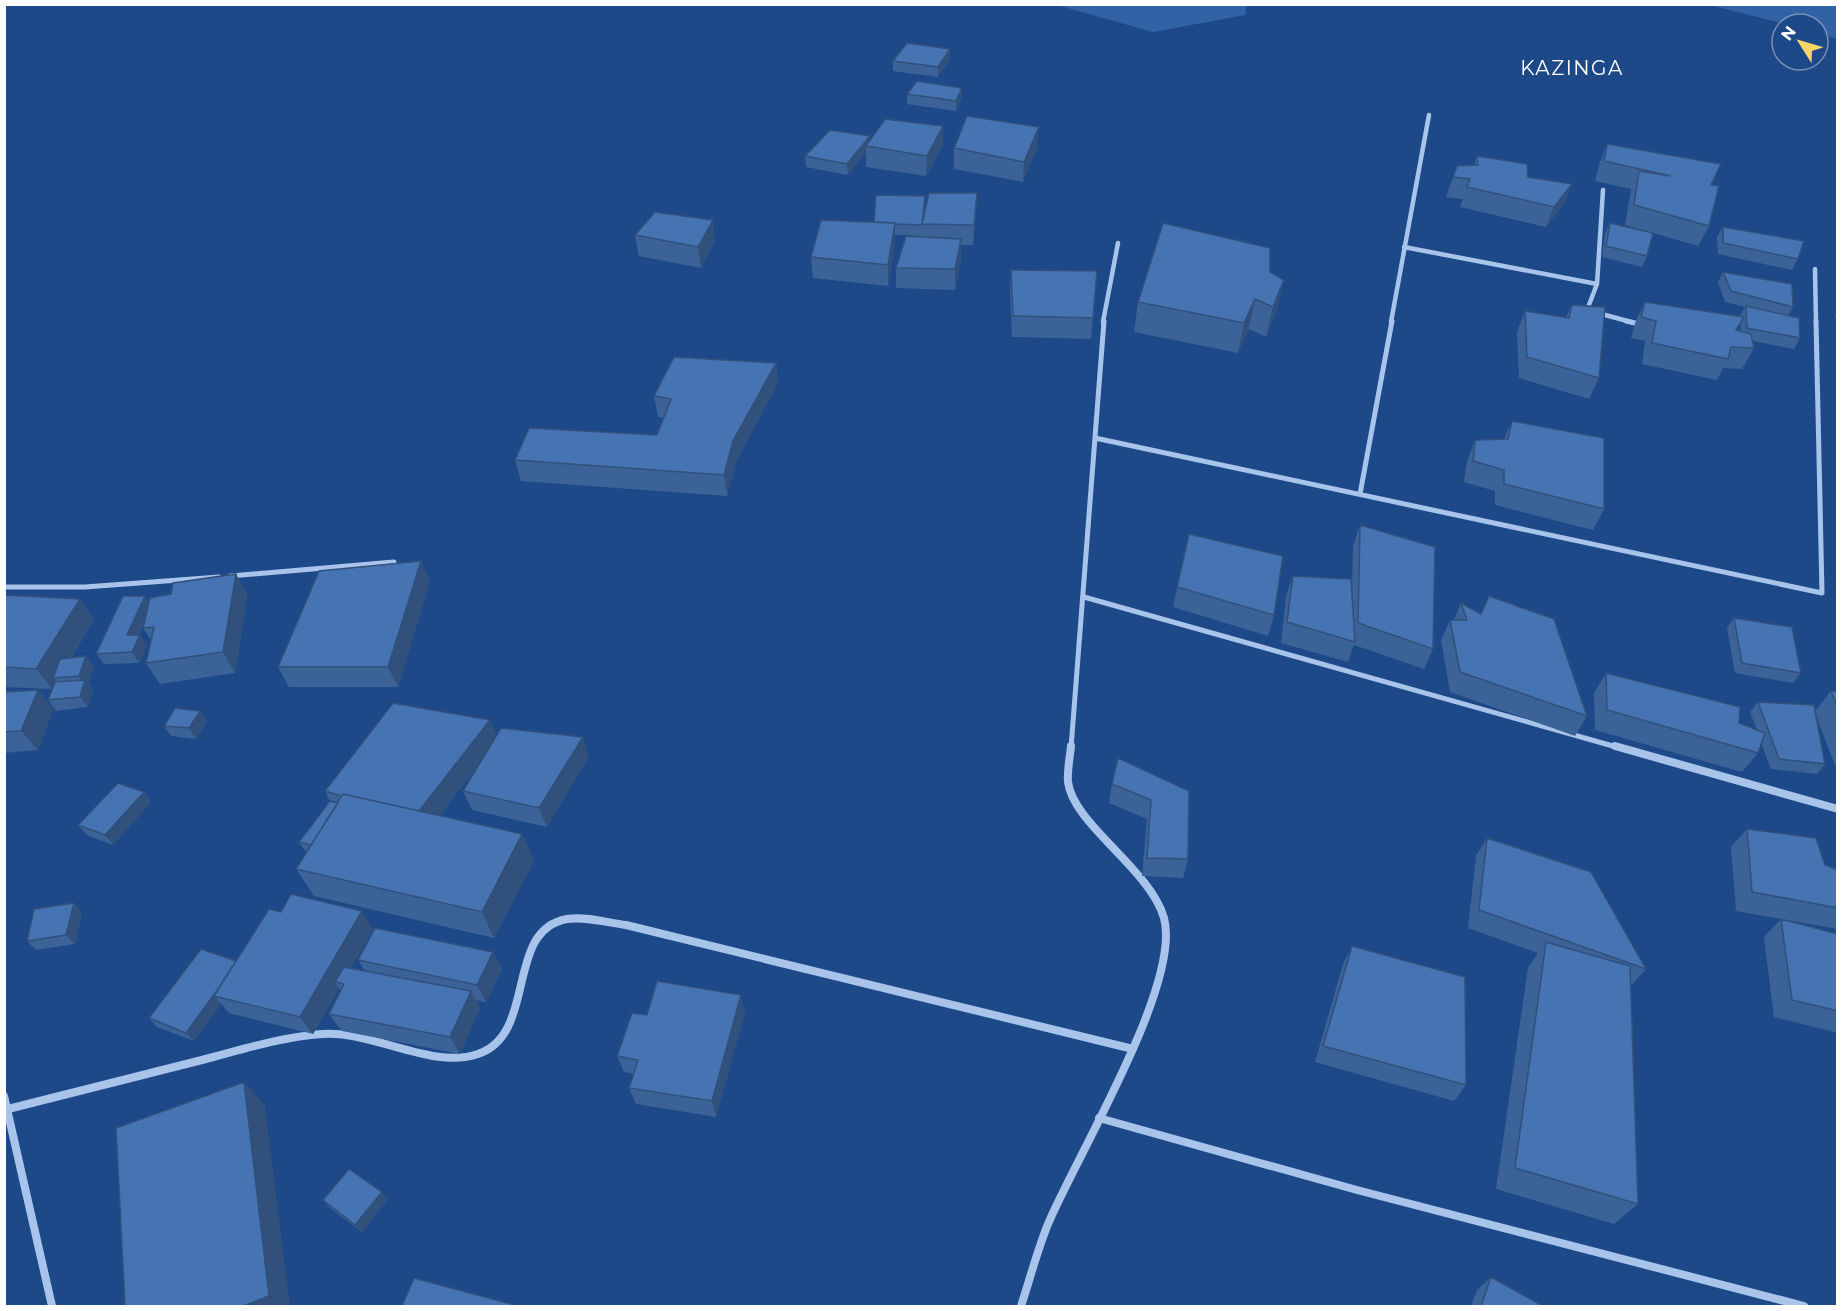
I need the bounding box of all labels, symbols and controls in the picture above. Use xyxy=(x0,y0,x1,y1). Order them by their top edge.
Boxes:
north arrow xyxy=(1770,12,1830,72)
text: N xyxy=(1777,22,1800,44)
district label: KAZINGA xyxy=(1520,56,1624,80)

